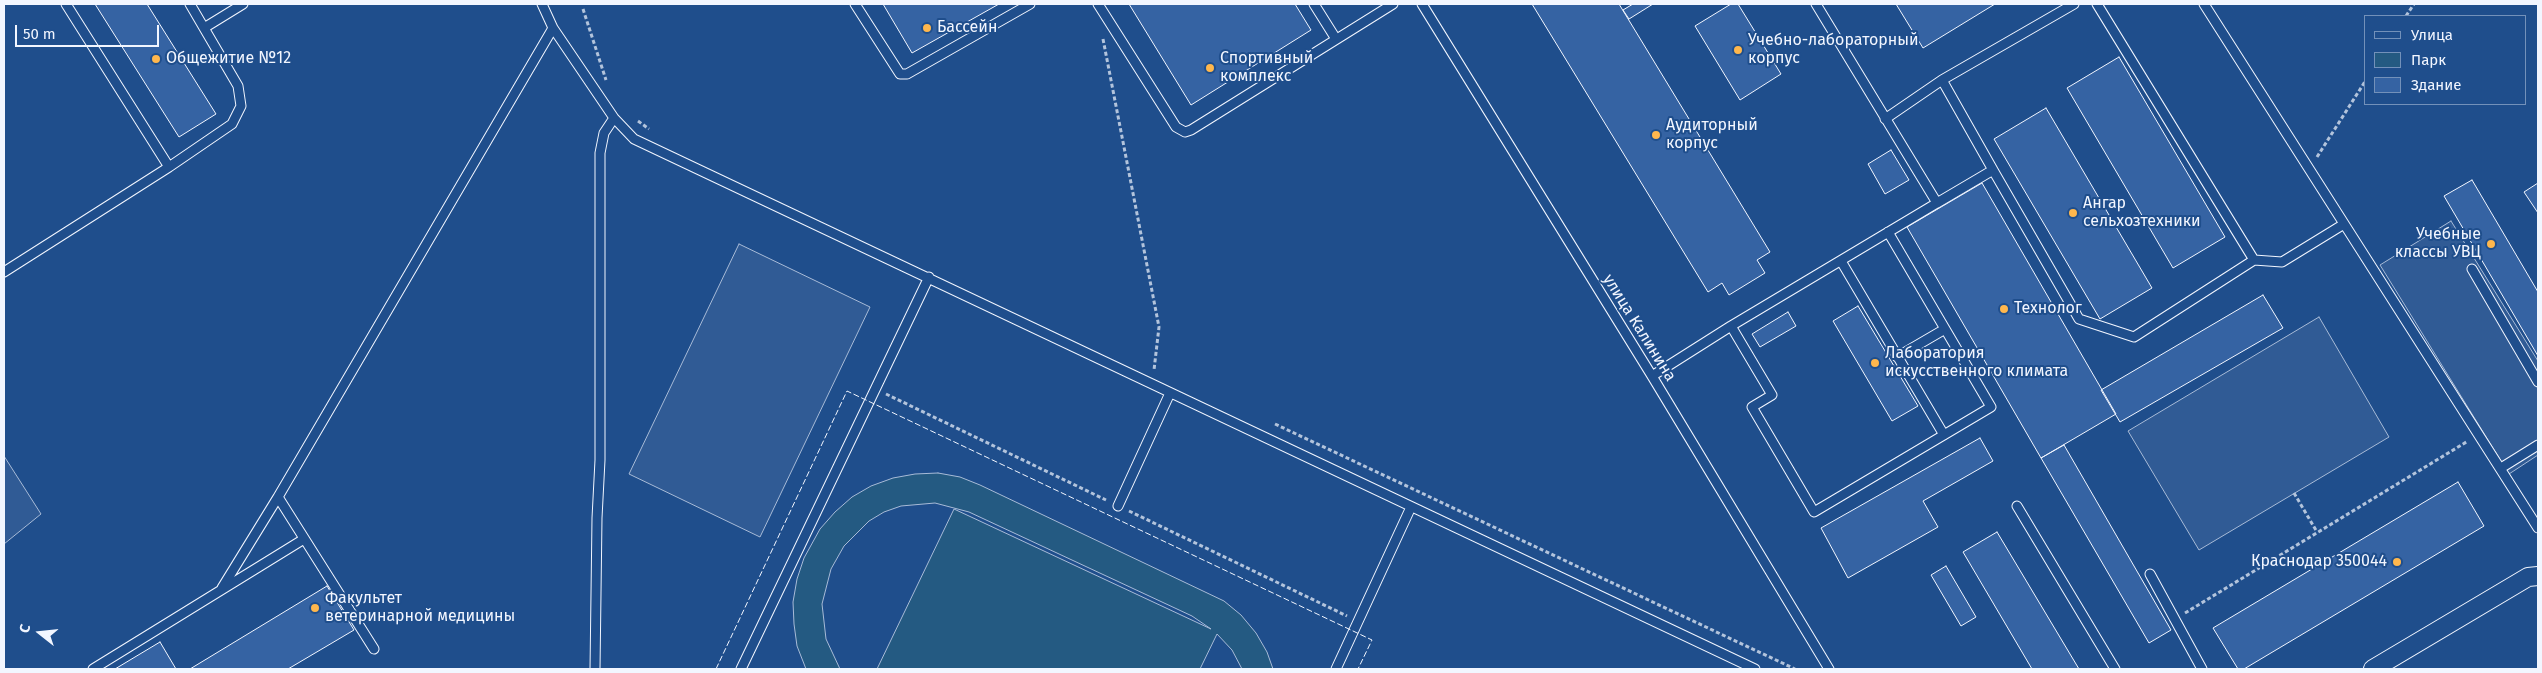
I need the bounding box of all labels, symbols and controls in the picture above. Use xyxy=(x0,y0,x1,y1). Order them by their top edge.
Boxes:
scale bar xyxy=(18,15,161,47)
legend xyxy=(2364,15,2527,105)
place label: Бассейн xyxy=(937,18,997,38)
marker: Бассейн xyxy=(921,22,933,34)
text: 50 m xyxy=(23,25,56,43)
text: Улица xyxy=(2411,26,2453,44)
place label: Учебно-лабораторный корпус xyxy=(1748,31,1919,69)
marker: Учебно-лабораторный корпус xyxy=(1732,44,1744,56)
place label: Общежитие №12 xyxy=(166,49,291,69)
place label: Спортивный комплекс xyxy=(1220,49,1313,87)
text: Парк xyxy=(2411,51,2446,69)
marker: Общежитие №12 xyxy=(150,53,162,65)
marker: Спортивный комплекс xyxy=(1204,62,1216,74)
text: Здание xyxy=(2411,76,2461,94)
place label: Аудиторный корпус xyxy=(1666,116,1758,154)
marker: Аудиторный корпус xyxy=(1650,129,1662,141)
place label: Ангар сельхозтехники xyxy=(2083,194,2201,232)
marker: Ангар сельхозтехники xyxy=(2067,207,2079,219)
place label: Учебные классы УВЦ xyxy=(2395,225,2481,263)
marker: Учебные классы УВЦ xyxy=(2485,238,2497,250)
street label: улица Калинина xyxy=(1598,271,1680,385)
place label: Технолог xyxy=(2014,299,2082,319)
marker: Технолог xyxy=(1998,303,2010,315)
place label: Лаборатория искусственного климата xyxy=(1885,344,2068,382)
marker: Лаборатория искусственного климата xyxy=(1869,357,1881,369)
place label: Краснодар 350044 xyxy=(2251,552,2387,572)
marker: Краснодар 350044 xyxy=(2391,556,2403,568)
place label: Факультет ветеринарной медицины xyxy=(325,589,515,627)
marker: Факультет ветеринарной медицины xyxy=(309,602,321,614)
north arrow xyxy=(15,608,65,658)
text: С xyxy=(16,623,34,635)

